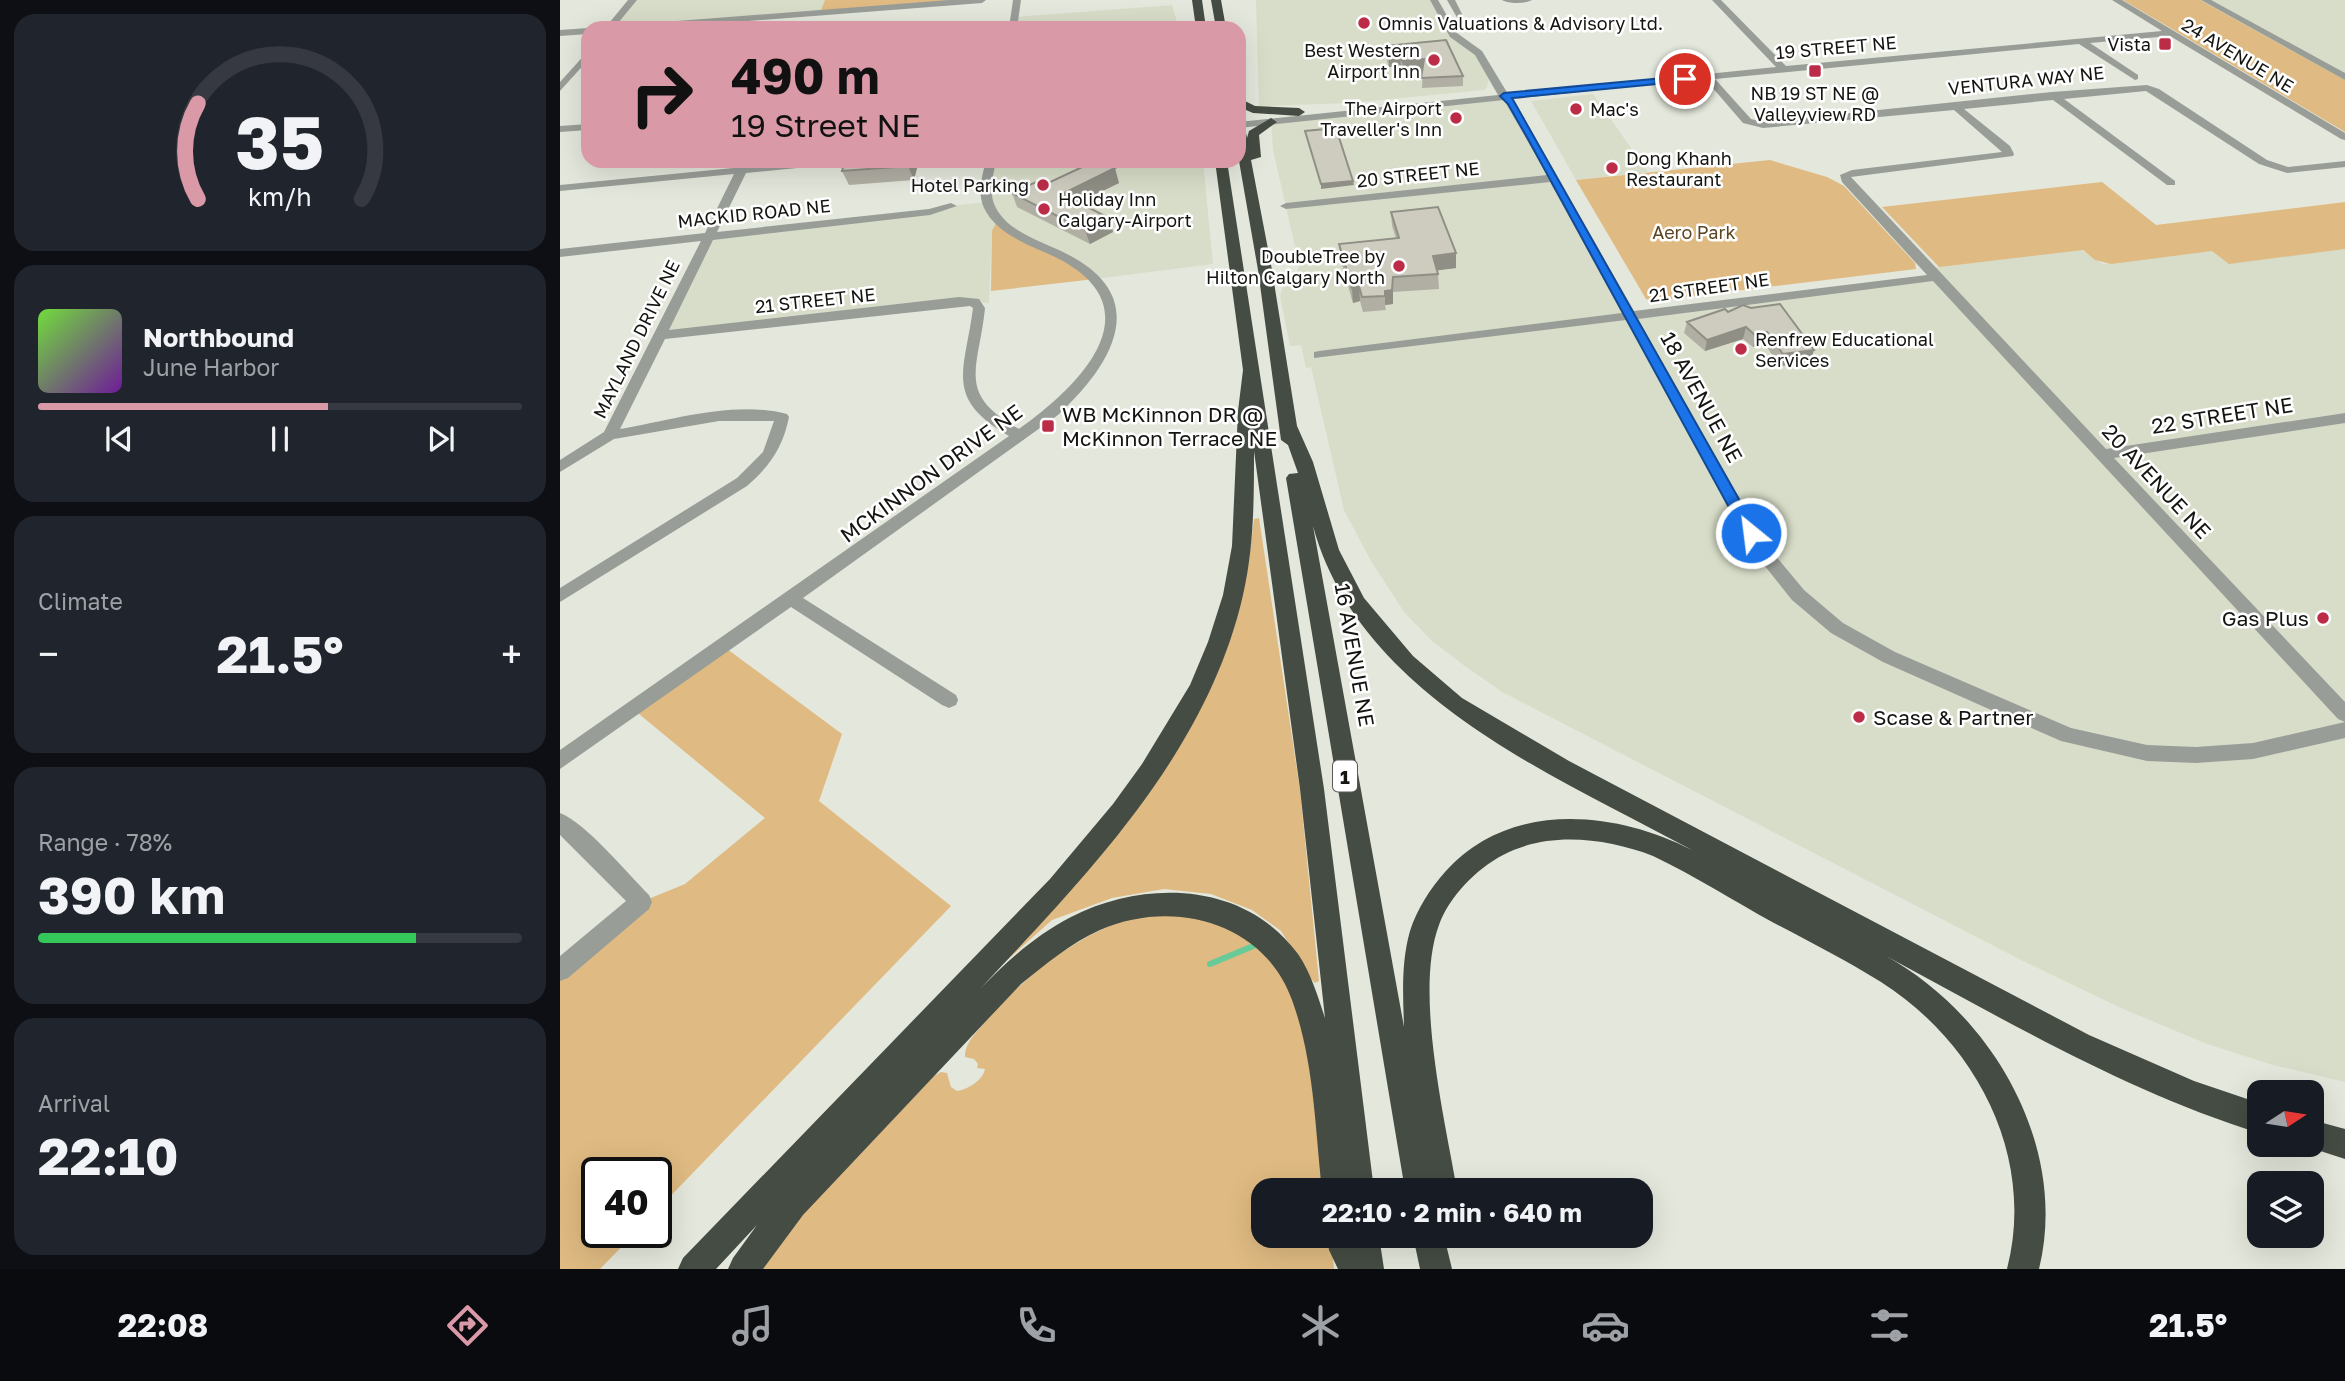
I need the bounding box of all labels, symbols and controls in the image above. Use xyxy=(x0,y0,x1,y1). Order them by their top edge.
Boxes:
place label: Omnis Valuations & Advisory Ltd. xyxy=(1378,12,1663,34)
street label: 24 AVENUE NE xyxy=(2178,13,2298,97)
marker: Omnis Valuations & Advisory Ltd. xyxy=(1356,15,1372,31)
street label: 19 STREET NE xyxy=(1775,31,1897,63)
place label: Vista xyxy=(2107,33,2151,55)
marker: Vista xyxy=(2157,36,2173,52)
place label: Best Western Airport Inn xyxy=(1304,39,1420,82)
text: 490 m xyxy=(731,46,880,105)
icon: right xyxy=(616,49,707,140)
pin xyxy=(1655,49,1715,109)
marker: Best Western Airport Inn xyxy=(1426,52,1442,68)
icon: arrive xyxy=(1666,60,1704,98)
street label: VENTURA WAY NE xyxy=(1947,61,2105,99)
marker: NB 19 ST NE @ Valleyview RD xyxy=(1807,63,1823,79)
place label: NB 19 ST NE @ Valleyview RD xyxy=(1751,82,1879,125)
place label: The Airport Traveller's Inn xyxy=(1320,97,1442,140)
text: 35 xyxy=(236,98,324,185)
place label: Mac's xyxy=(1590,98,1639,120)
marker: Mac's xyxy=(1568,101,1584,117)
text: 19 Street NE xyxy=(731,106,920,144)
marker: The Airport Traveller's Inn xyxy=(1448,110,1464,126)
place label: Dong Khanh Restaurant xyxy=(1626,147,1732,190)
street label: 20 STREET NE xyxy=(1356,157,1480,191)
marker: Dong Khanh Restaurant xyxy=(1604,160,1620,176)
place label: Hotel Parking xyxy=(911,174,1029,196)
marker: Hotel Parking xyxy=(1035,177,1051,193)
text: km/h xyxy=(248,180,312,211)
place label: Holiday Inn Calgary-Airport xyxy=(1058,188,1192,231)
street label: MACKID ROAD NE xyxy=(676,194,832,232)
marker: Holiday Inn Calgary-Airport xyxy=(1036,201,1052,217)
park label: Aero Park xyxy=(1652,221,1736,243)
place label: DoubleTree by Hilton Calgary North xyxy=(1206,245,1385,288)
street label: MAYLAND DRIVE NE xyxy=(588,256,684,422)
marker: DoubleTree by Hilton Calgary North xyxy=(1391,258,1407,274)
street label: 21 STREET NE xyxy=(1648,268,1770,306)
street label: 21 STREET NE xyxy=(754,283,876,317)
text: Northbound xyxy=(143,322,294,353)
street label: 18 AVENUE NE xyxy=(1655,327,1749,467)
place label: Renfrew Educational Services xyxy=(1755,328,1934,371)
marker: Renfrew Educational Services xyxy=(1733,341,1749,357)
text: June Harbor xyxy=(143,353,279,381)
street label: 22 STREET NE xyxy=(2149,391,2295,439)
street label: MCKINNON DRIVE NE xyxy=(835,398,1027,548)
place label: WB McKinnon DR @ McKinnon Terrace NE xyxy=(1062,401,1277,451)
marker: WB McKinnon DR @ McKinnon Terrace NE xyxy=(1040,418,1056,434)
street label: 20 AVENUE NE xyxy=(2097,418,2217,544)
icon: previous xyxy=(100,420,138,458)
icon: pause xyxy=(261,420,299,458)
icon: next xyxy=(422,420,460,458)
position arrow xyxy=(1714,496,1788,570)
street label: 16 AVENUE NE xyxy=(1330,581,1380,729)
text: Climate xyxy=(38,587,123,615)
place label: Gas Plus xyxy=(2222,605,2309,631)
marker: Gas Plus xyxy=(2315,610,2331,626)
text: 21.5° xyxy=(216,622,344,684)
text: − xyxy=(38,631,59,676)
text: + xyxy=(501,631,522,676)
place label: Scase & Partner xyxy=(1873,704,2033,730)
marker: Scase & Partner xyxy=(1851,709,1867,725)
road number: 1 xyxy=(1333,761,1357,792)
text: Range · 78% xyxy=(38,828,172,856)
text: 390 km xyxy=(38,863,225,925)
north arrow xyxy=(2247,1080,2324,1157)
map controls xyxy=(2247,1080,2324,1248)
text: Arrival xyxy=(38,1089,110,1117)
text: 22:10 xyxy=(38,1124,179,1186)
speed limit sign: 40 xyxy=(581,1157,672,1248)
button: layers xyxy=(2247,1171,2324,1248)
text: 22:10 · 2 min · 640 m xyxy=(1322,1197,1582,1228)
icon: directions xyxy=(443,1301,492,1350)
icon: music xyxy=(728,1301,777,1350)
icon: phone xyxy=(1012,1301,1061,1350)
icon: climate xyxy=(1296,1301,1345,1350)
icon: car xyxy=(1581,1301,1630,1350)
icon: filters xyxy=(1865,1301,1914,1350)
text: 22:08 xyxy=(118,1306,208,1344)
text: 21.5° xyxy=(2149,1306,2227,1344)

